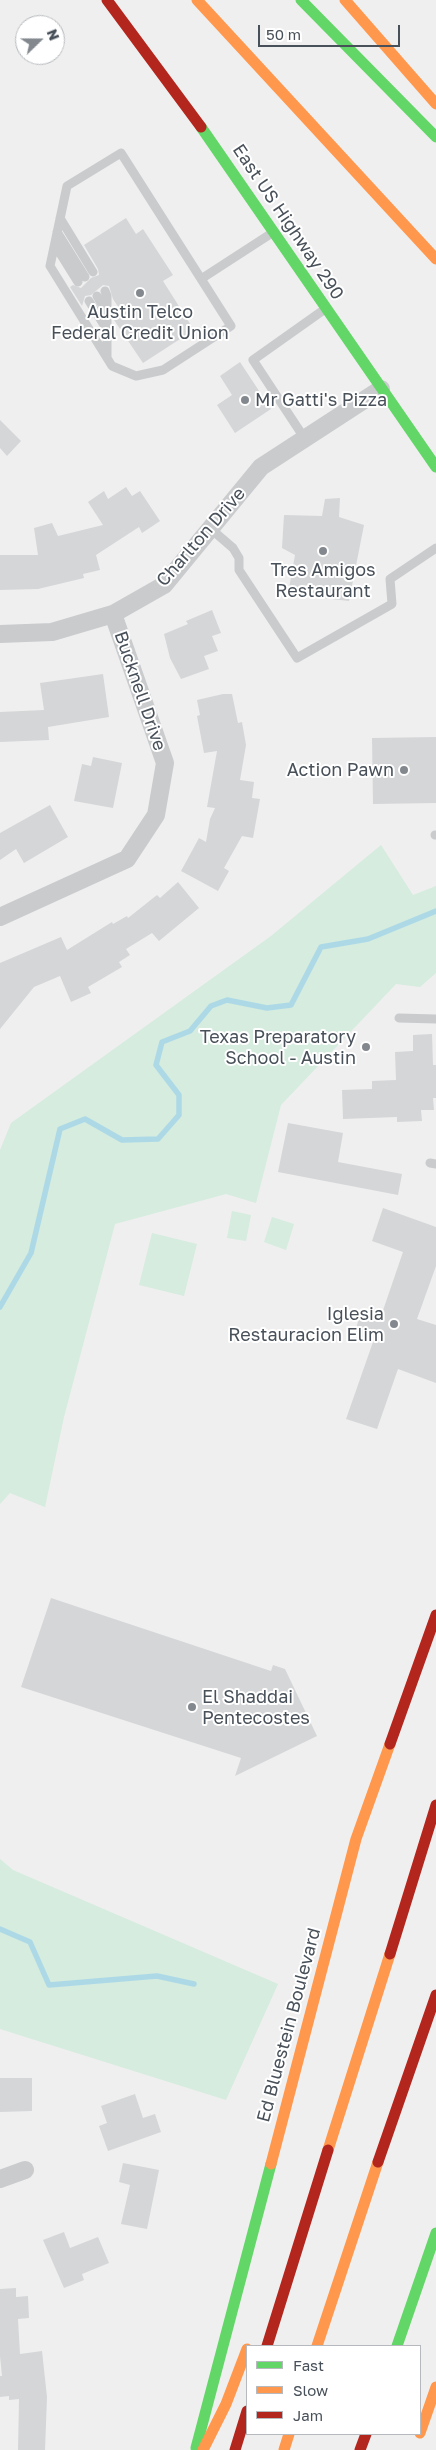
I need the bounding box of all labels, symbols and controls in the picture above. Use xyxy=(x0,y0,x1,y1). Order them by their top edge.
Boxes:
north arrow xyxy=(15,15,65,65)
scale bar xyxy=(261,15,404,47)
text: 50 m xyxy=(266,25,301,43)
text: N xyxy=(44,26,63,43)
street label: East US Highway 290 xyxy=(228,140,348,304)
marker: Austin Telco Federal Credit Union xyxy=(134,287,146,299)
place label: Austin Telco Federal Credit Union xyxy=(51,301,229,344)
place label: Mr Gatti's Pizza xyxy=(255,389,387,411)
marker: Mr Gatti's Pizza xyxy=(239,394,251,406)
street label: Charlton Drive xyxy=(152,483,250,591)
marker: Tres Amigos Restaurant xyxy=(317,545,329,557)
place label: Tres Amigos Restaurant xyxy=(270,559,376,602)
street label: Bucknell Drive xyxy=(109,628,171,754)
place label: Action Pawn xyxy=(287,759,394,781)
marker: Action Pawn xyxy=(398,764,410,776)
place label: Texas Preparatory School - Austin xyxy=(200,1026,356,1068)
marker: Texas Preparatory School - Austin xyxy=(360,1041,372,1053)
place label: Iglesia Restauracion Elim xyxy=(228,1303,384,1346)
marker: Iglesia Restauracion Elim xyxy=(388,1318,400,1330)
place label: El Shaddai Pentecostes xyxy=(202,1686,310,1728)
marker: El Shaddai Pentecostes xyxy=(186,1701,198,1713)
street label: Ed Bluestein Boulevard xyxy=(253,1926,325,2124)
legend xyxy=(246,2345,421,2435)
text: Fast xyxy=(293,2356,324,2374)
text: Slow xyxy=(293,2381,328,2399)
text: Jam xyxy=(293,2406,323,2424)

